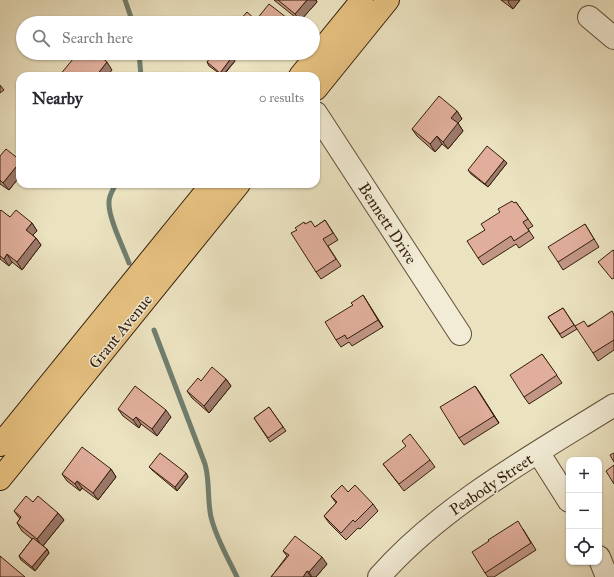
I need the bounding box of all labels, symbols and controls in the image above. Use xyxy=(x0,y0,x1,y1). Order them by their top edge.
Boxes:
search box xyxy=(16,16,320,60)
icon: search xyxy=(30,27,52,49)
text: Search here xyxy=(62,29,133,47)
text: Nearby xyxy=(32,88,83,109)
text: 0 results xyxy=(259,90,304,106)
street label: Bennett Drive xyxy=(354,179,421,268)
street label: Grant Avenue xyxy=(85,290,156,372)
street label: Peabody Street xyxy=(446,449,537,519)
map controls xyxy=(566,457,602,565)
button: + xyxy=(566,457,602,493)
button: − xyxy=(566,493,602,529)
button: locate xyxy=(566,529,602,565)

